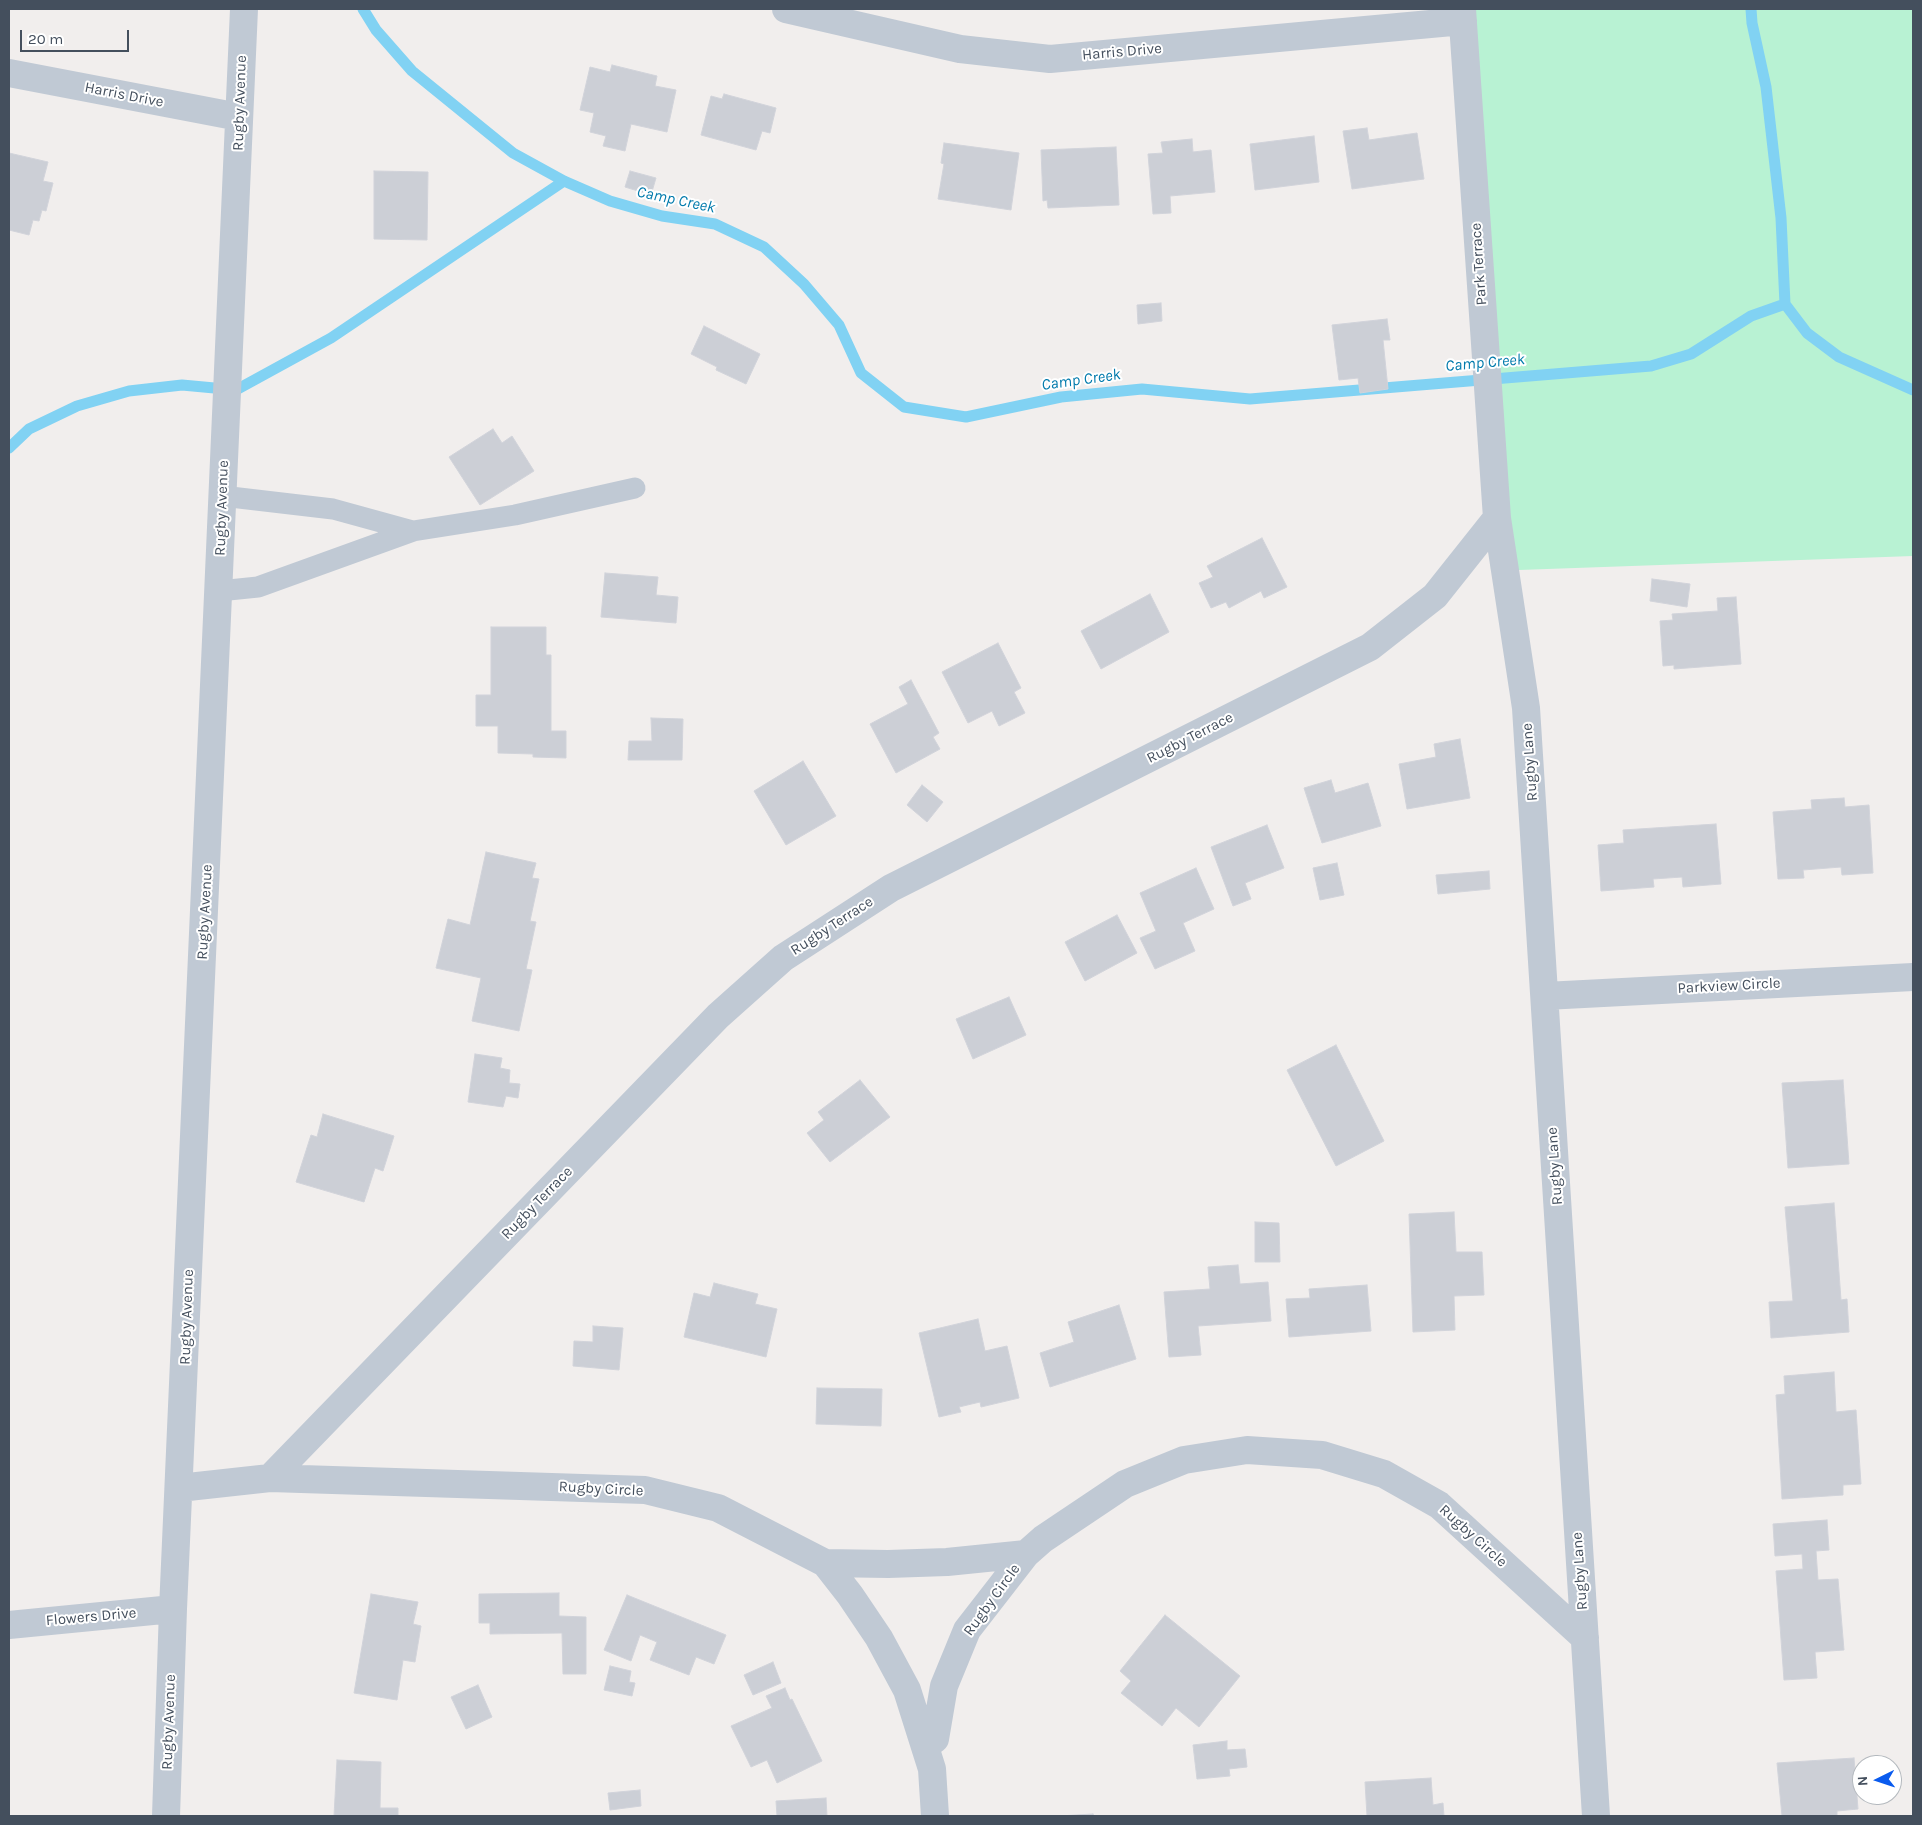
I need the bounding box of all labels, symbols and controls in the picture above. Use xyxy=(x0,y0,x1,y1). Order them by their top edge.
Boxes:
scale bar xyxy=(22,20,131,52)
text: 20 m xyxy=(28,30,63,48)
street label: Harris Drive xyxy=(1081,40,1163,64)
street label: Rugby Avenue xyxy=(229,55,251,151)
street label: Harris Drive xyxy=(83,79,165,111)
water label: Camp Creek xyxy=(635,182,717,218)
street label: Park Terrace xyxy=(1467,222,1491,306)
water label: Camp Creek xyxy=(1445,350,1525,376)
water label: Camp Creek xyxy=(1040,365,1122,395)
street label: Rugby Avenue xyxy=(211,460,233,556)
street label: Rugby Terrace xyxy=(1144,708,1236,768)
street label: Rugby Lane xyxy=(1518,722,1542,802)
street label: Rugby Avenue xyxy=(194,864,216,960)
street label: Rugby Terrace xyxy=(787,893,877,959)
street label: Parkview Circle xyxy=(1677,974,1781,998)
street label: Rugby Lane xyxy=(1543,1126,1567,1206)
street label: Rugby Terrace xyxy=(498,1163,576,1243)
street label: Rugby Avenue xyxy=(176,1269,198,1365)
street label: Rugby Circle xyxy=(558,1478,644,1500)
street label: Rugby Circle xyxy=(1435,1501,1511,1571)
street label: Rugby Lane xyxy=(1568,1531,1592,1611)
street label: Rugby Circle xyxy=(960,1560,1024,1640)
street label: Flowers Drive xyxy=(45,1604,137,1630)
street label: Rugby Avenue xyxy=(158,1674,180,1770)
north arrow xyxy=(1852,1755,1902,1805)
text: N xyxy=(1854,1775,1871,1787)

